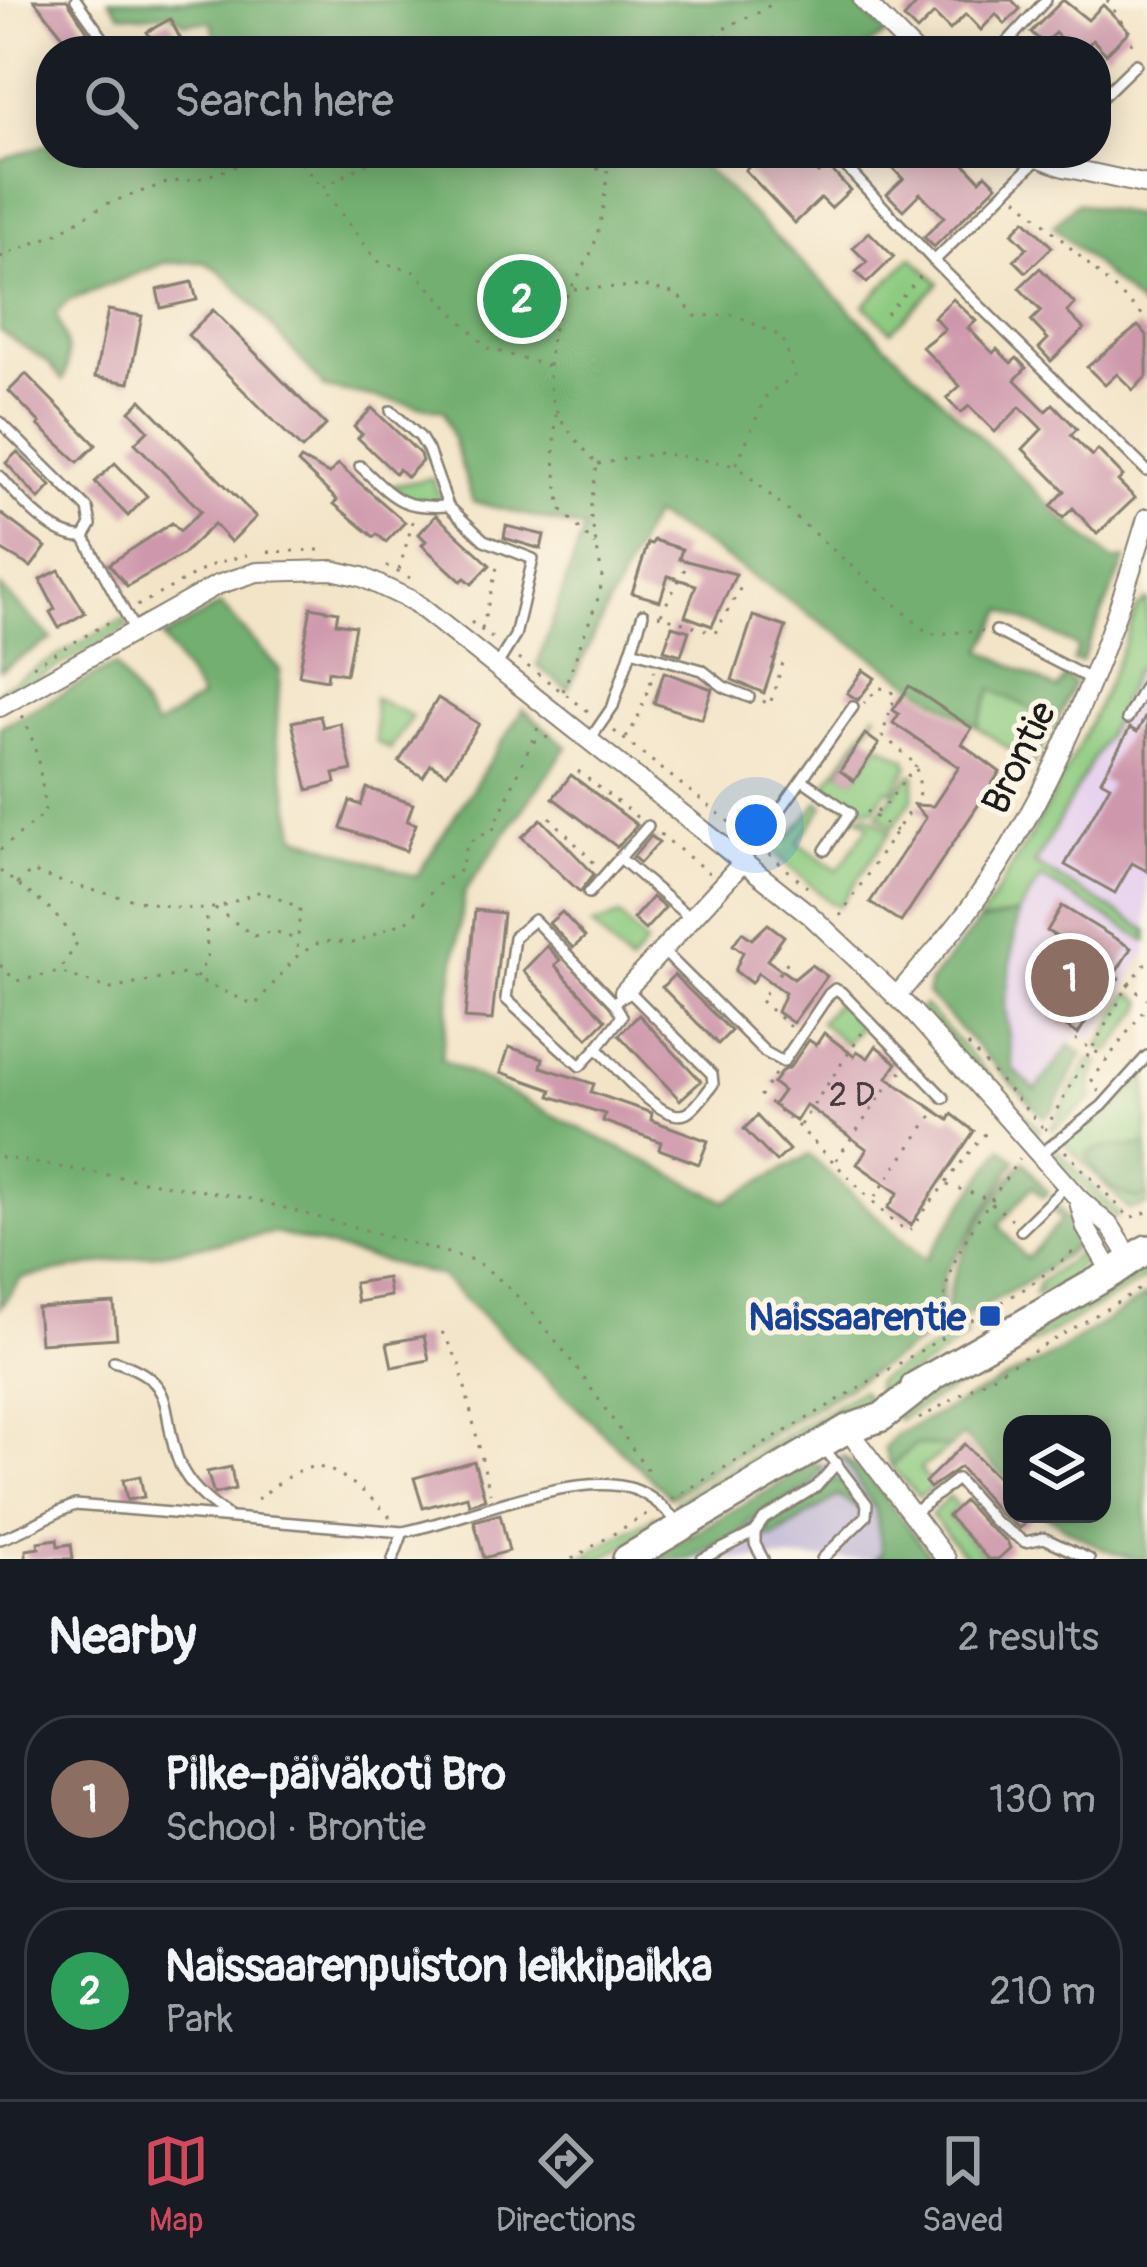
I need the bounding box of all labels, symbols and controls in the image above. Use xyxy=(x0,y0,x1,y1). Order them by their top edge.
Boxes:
search box xyxy=(36,36,1111,168)
icon: search xyxy=(78,69,144,135)
text: Search here xyxy=(174,74,394,130)
pin: 2 xyxy=(483,254,561,344)
street label: Brontie xyxy=(971,693,1068,822)
your location xyxy=(726,795,786,855)
pin: 1 xyxy=(1031,933,1109,1023)
house number: 2 D xyxy=(829,1075,875,1116)
place label: Naissaarentie xyxy=(748,1293,967,1342)
marker: Naissaarentie xyxy=(977,1303,1003,1329)
map controls xyxy=(1003,1415,1111,1523)
button: layers xyxy=(1003,1415,1111,1523)
text: Nearby xyxy=(48,1605,196,1669)
text: 2 results xyxy=(958,1613,1099,1662)
text: Pilke-päiväkoti Bro xyxy=(165,1747,506,1803)
text: 1 xyxy=(82,1775,98,1824)
text: 130 m xyxy=(989,1775,1096,1824)
text: School · Brontie xyxy=(165,1803,426,1852)
text: Naissaarenpuiston leikkipaikka xyxy=(165,1939,713,1995)
text: 2 xyxy=(79,1967,101,2016)
text: 210 m xyxy=(989,1967,1096,2016)
text: Park xyxy=(165,1995,233,2044)
tab: Map xyxy=(143,2128,209,2241)
tab: Directions xyxy=(496,2128,636,2241)
tab: Saved xyxy=(922,2128,1004,2241)

